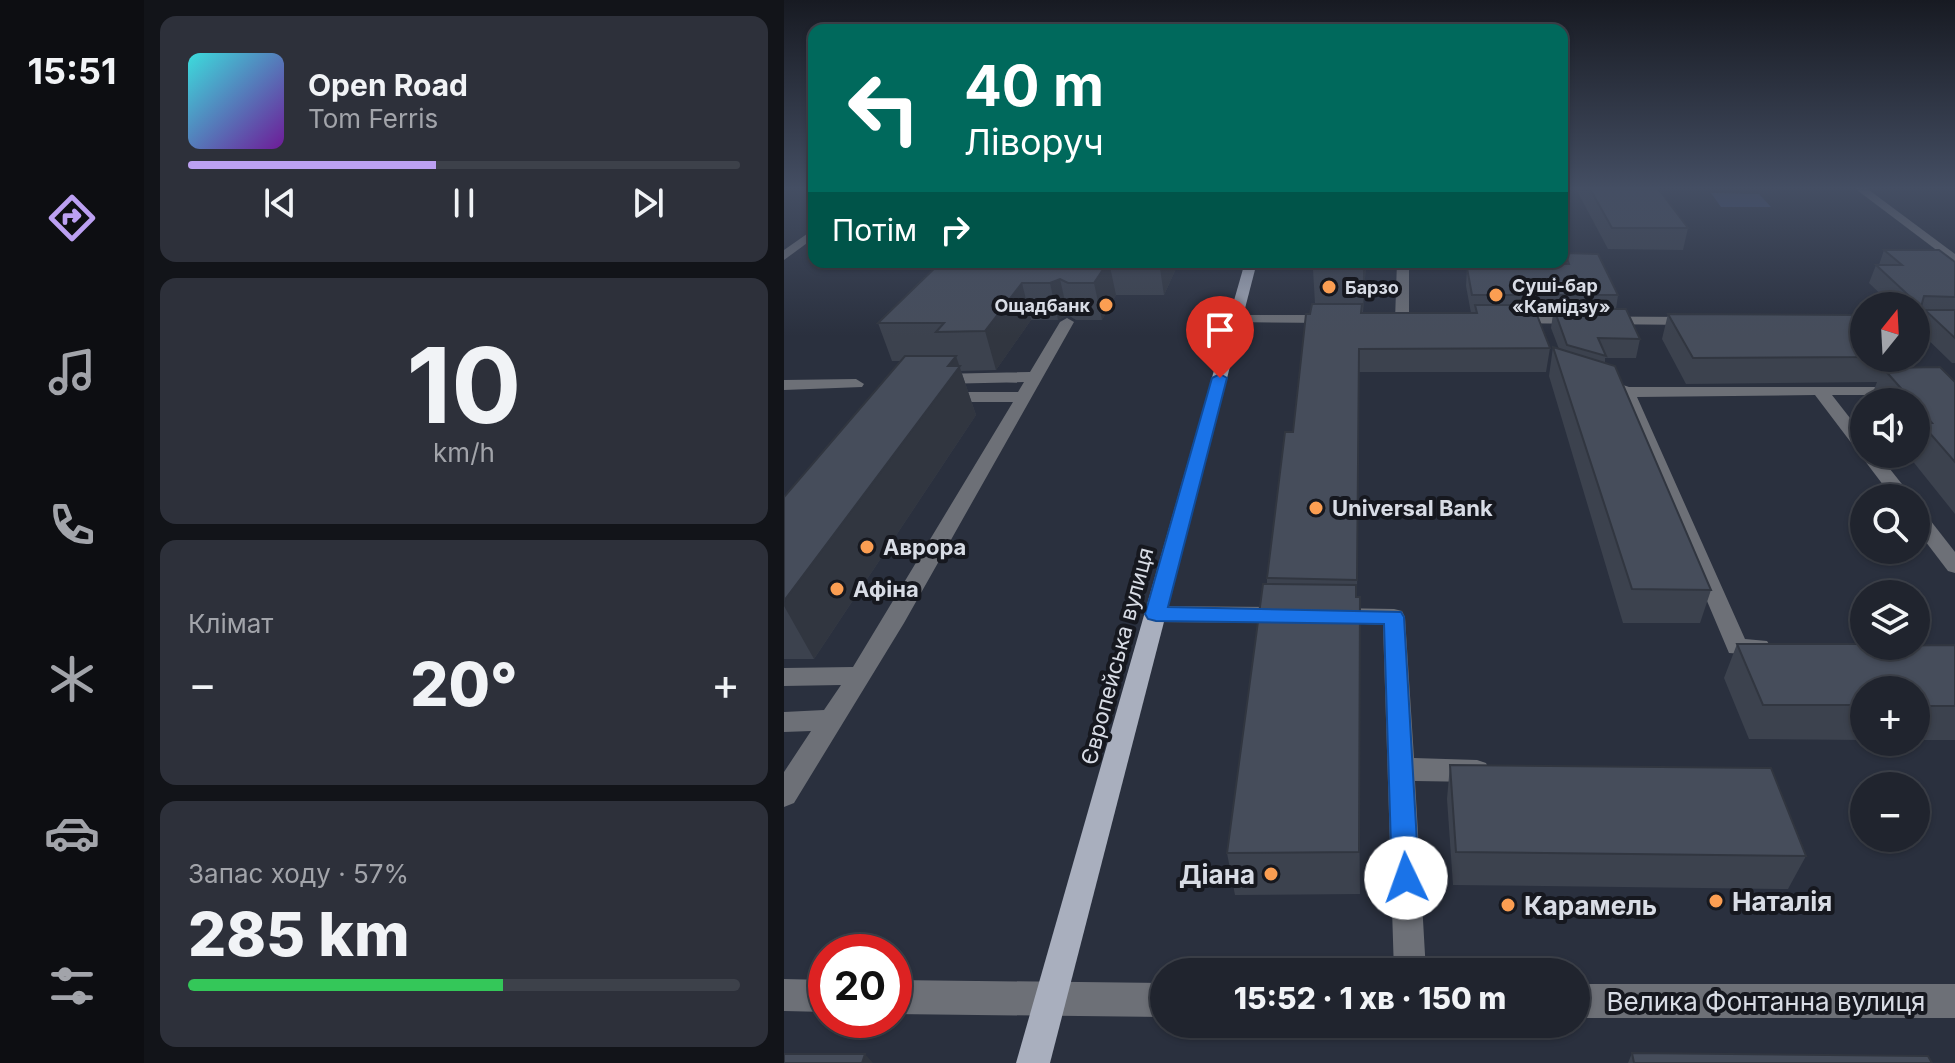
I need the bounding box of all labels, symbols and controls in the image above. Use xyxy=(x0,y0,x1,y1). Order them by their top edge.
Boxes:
text: 15:51 xyxy=(27,49,117,93)
text: 40 m xyxy=(964,52,1104,120)
icon: left xyxy=(832,56,936,160)
text: Open Road xyxy=(308,67,468,103)
text: Tom Ferris xyxy=(308,103,438,134)
text: Ліворуч xyxy=(964,120,1104,164)
icon: previous xyxy=(258,181,302,225)
icon: pause xyxy=(442,181,486,225)
icon: next xyxy=(626,181,670,225)
icon: directions xyxy=(44,190,100,246)
icon: right xyxy=(933,208,977,252)
text: Потім xyxy=(832,212,917,248)
place label: Суші-бар «Камідзу» xyxy=(1512,275,1611,317)
place label: Барзо xyxy=(1345,277,1399,298)
marker: Барзо xyxy=(1320,278,1338,296)
marker: Суші-бар «Камідзу» xyxy=(1487,286,1505,304)
north arrow xyxy=(1850,292,1930,372)
map controls xyxy=(1850,292,1930,852)
place label: Ощадбанк xyxy=(994,295,1091,316)
marker: Ощадбанк xyxy=(1097,296,1115,314)
pin xyxy=(1186,296,1254,378)
icon: arrive xyxy=(1198,308,1242,352)
text: 10 xyxy=(407,322,521,448)
icon: music xyxy=(44,344,100,400)
button: sound xyxy=(1850,388,1930,468)
text: km/h xyxy=(433,437,495,468)
button: search xyxy=(1850,484,1930,564)
place label: Universal Bank xyxy=(1332,495,1493,521)
icon: phone xyxy=(44,497,100,553)
marker: Universal Bank xyxy=(1307,499,1325,517)
place label: Аврора xyxy=(883,534,966,560)
marker: Аврора xyxy=(858,538,876,556)
street label: Європейська вулиця xyxy=(1075,544,1159,768)
place label: Афіна xyxy=(853,576,919,602)
marker: Афіна xyxy=(828,580,846,598)
button: layers xyxy=(1850,580,1930,660)
text: Клімат xyxy=(188,608,273,639)
text: 20° xyxy=(410,648,518,720)
icon: climate xyxy=(44,651,100,707)
text: − xyxy=(188,657,217,711)
text: + xyxy=(711,657,740,711)
button: + xyxy=(1850,676,1930,756)
button: − xyxy=(1850,772,1930,852)
icon: car xyxy=(44,805,100,861)
position arrow xyxy=(1364,836,1448,920)
text: Запас ходу · 57% xyxy=(188,858,409,889)
place label: Діана xyxy=(1179,859,1255,890)
marker: Діана xyxy=(1262,865,1280,883)
place label: Наталія xyxy=(1732,886,1832,917)
place label: Карамель xyxy=(1524,890,1657,921)
marker: Наталія xyxy=(1707,892,1725,910)
marker: Карамель xyxy=(1499,896,1517,914)
text: 285 km xyxy=(188,898,410,970)
speed limit sign: 20 xyxy=(808,934,912,1038)
icon: filters xyxy=(44,958,100,1014)
text: 15:52 · 1 хв · 150 m xyxy=(1234,980,1506,1016)
street label: Велика Фонтанна вулиця xyxy=(1607,986,1925,1017)

